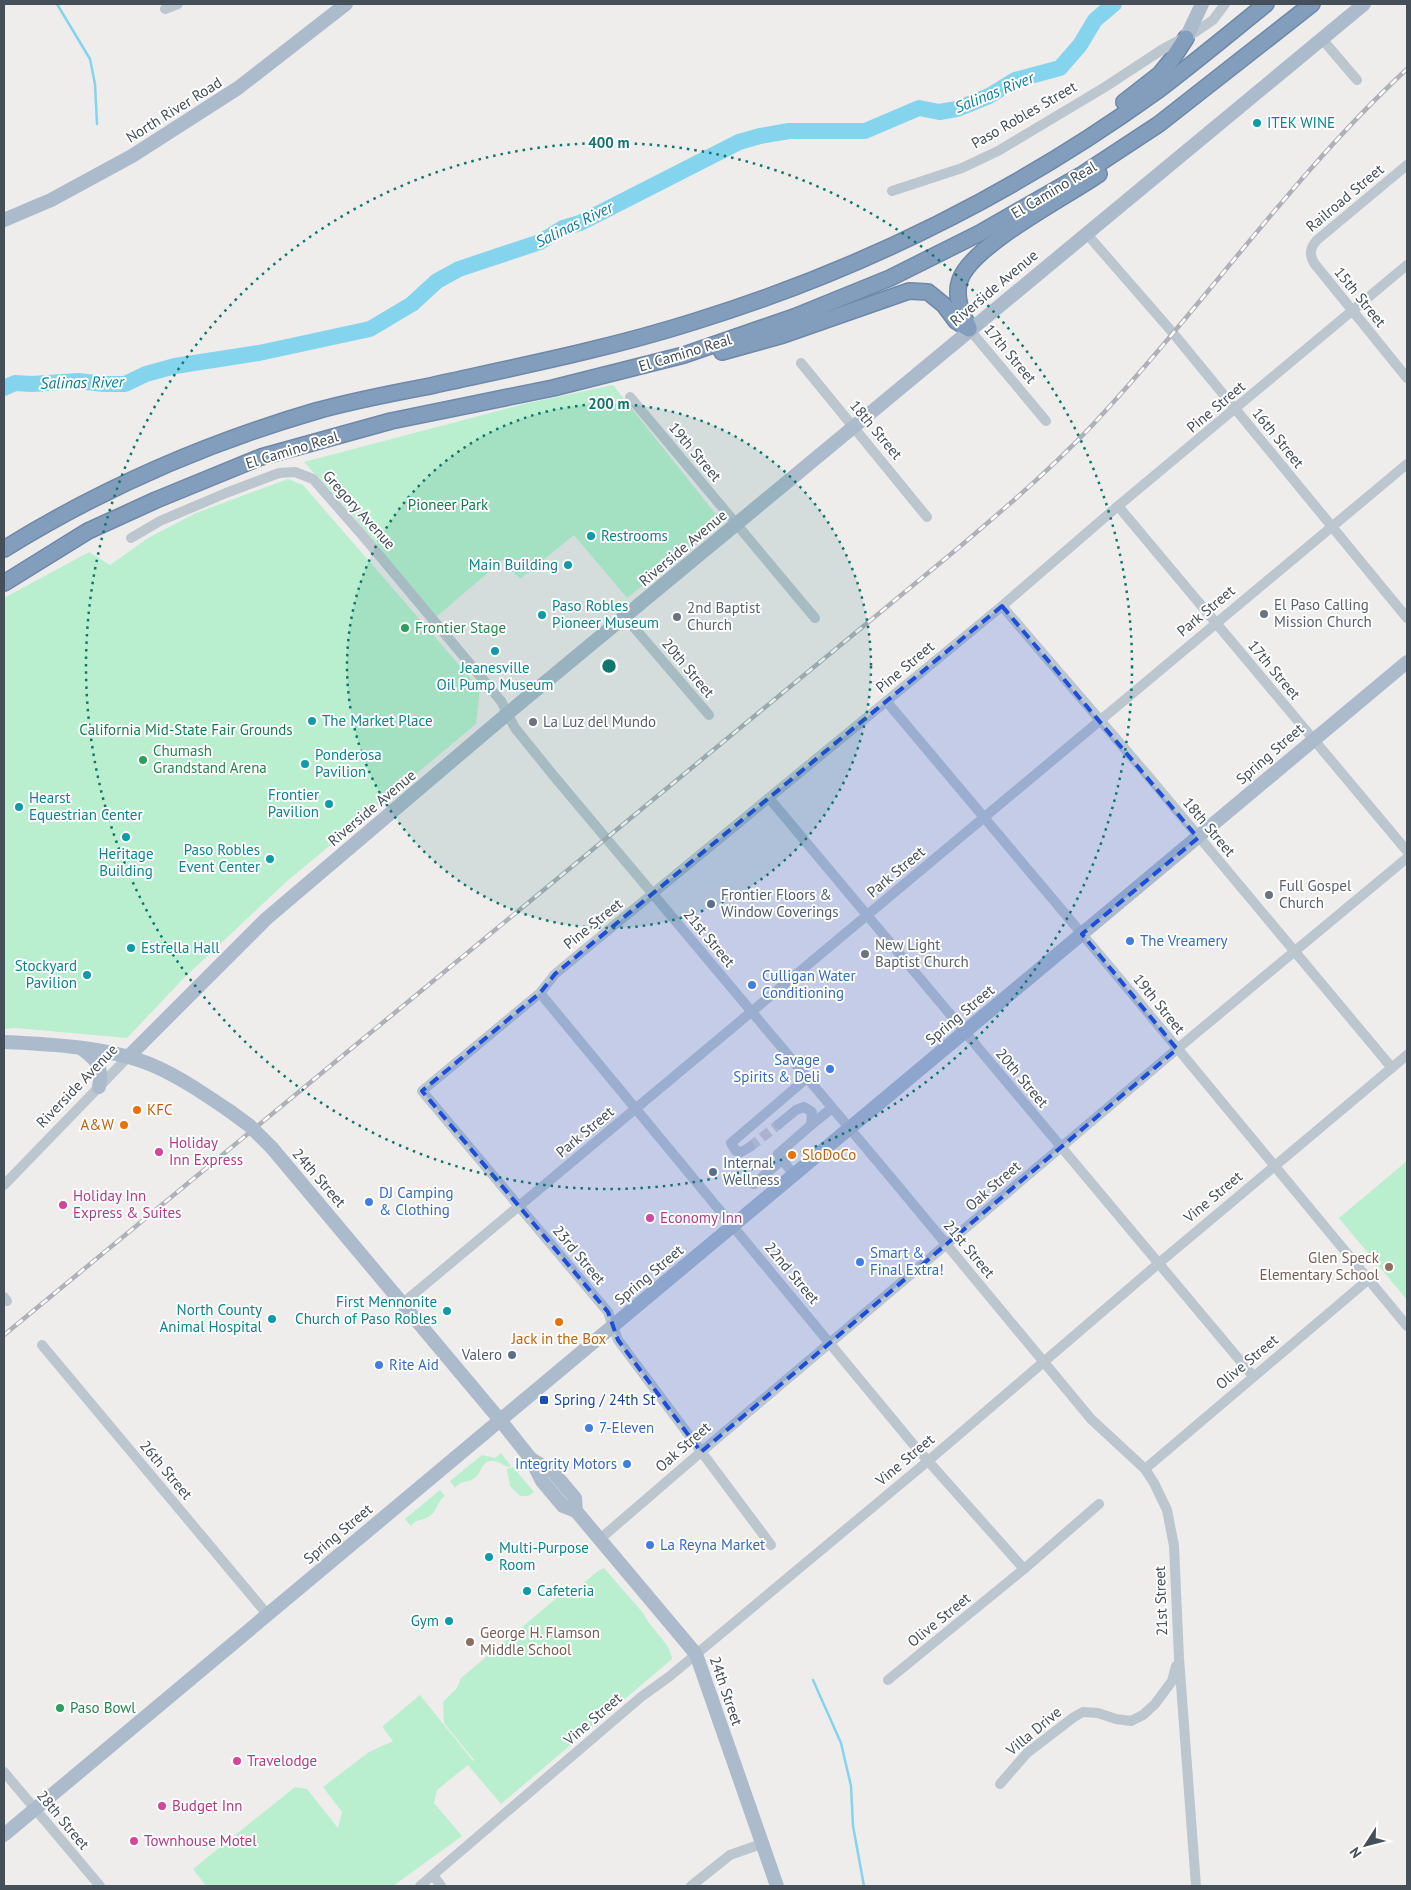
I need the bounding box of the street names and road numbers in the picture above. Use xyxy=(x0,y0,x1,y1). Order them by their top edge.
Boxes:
street label: North River Road xyxy=(122,73,225,147)
street label: Paso Robles Street xyxy=(968,77,1080,152)
street label: El Camino Real xyxy=(1008,156,1100,223)
street label: Railroad Street xyxy=(1302,160,1387,236)
street label: Riverside Avenue xyxy=(946,245,1042,330)
street label: 15th Street xyxy=(1330,263,1390,331)
street label: 17th Street xyxy=(980,320,1041,387)
street label: El Camino Real xyxy=(636,329,734,376)
street label: Pine Street xyxy=(1183,377,1249,437)
street label: 18th Street xyxy=(846,396,907,463)
street label: 16th Street xyxy=(1248,404,1308,472)
street label: 19th Street xyxy=(665,418,726,485)
street label: El Camino Real xyxy=(243,426,341,473)
street label: Gregory Avenue xyxy=(319,466,400,553)
street label: Riverside Avenue xyxy=(635,505,731,590)
street label: Park Street xyxy=(1173,581,1238,640)
street label: 20th Street xyxy=(658,634,719,701)
street label: 17th Street xyxy=(1244,636,1305,703)
street label: Pine Street xyxy=(872,637,938,697)
street label: Spring Street xyxy=(1232,719,1308,788)
street label: Riverside Avenue xyxy=(324,765,420,850)
street label: 18th Street xyxy=(1179,793,1240,860)
street label: Park Street xyxy=(863,842,928,901)
street label: Pine Street xyxy=(559,894,626,953)
street label: 21st Street xyxy=(680,905,739,971)
street label: 19th Street xyxy=(1129,970,1189,1038)
street label: Spring Street xyxy=(921,980,998,1049)
street label: Riverside Avenue xyxy=(32,1040,121,1132)
street label: 20th Street xyxy=(992,1044,1053,1111)
street label: Park Street xyxy=(552,1102,617,1161)
street label: 24th Street xyxy=(289,1144,350,1211)
street label: Oak Street xyxy=(961,1157,1024,1215)
street label: Vine Street xyxy=(1179,1167,1246,1227)
street label: 21st Street xyxy=(940,1216,999,1282)
street label: 23rd Street xyxy=(549,1221,610,1288)
street label: 22nd Street xyxy=(761,1238,824,1307)
street label: Spring Street xyxy=(610,1240,687,1309)
street label: Olive Street xyxy=(1212,1330,1282,1393)
street label: Oak Street xyxy=(651,1418,714,1476)
street label: Vine Street xyxy=(871,1430,938,1490)
street label: 26th Street xyxy=(136,1436,197,1503)
street label: Spring Street xyxy=(299,1499,376,1568)
street label: 21st Street xyxy=(1150,1566,1171,1636)
street label: Olive Street xyxy=(903,1588,974,1651)
street label: 24th Street xyxy=(706,1654,747,1728)
street label: Vine Street xyxy=(559,1688,626,1750)
street label: Villa Drive xyxy=(1001,1702,1065,1760)
street label: 28th Street xyxy=(33,1786,94,1853)

